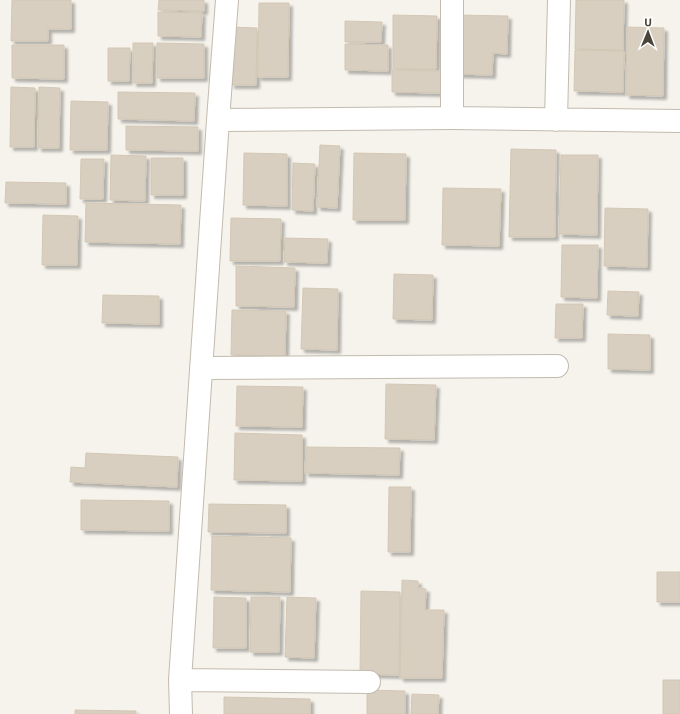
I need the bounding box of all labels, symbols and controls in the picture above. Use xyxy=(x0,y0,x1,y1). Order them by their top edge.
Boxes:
north arrow xyxy=(628,12,668,52)
text: U xyxy=(644,15,652,28)

